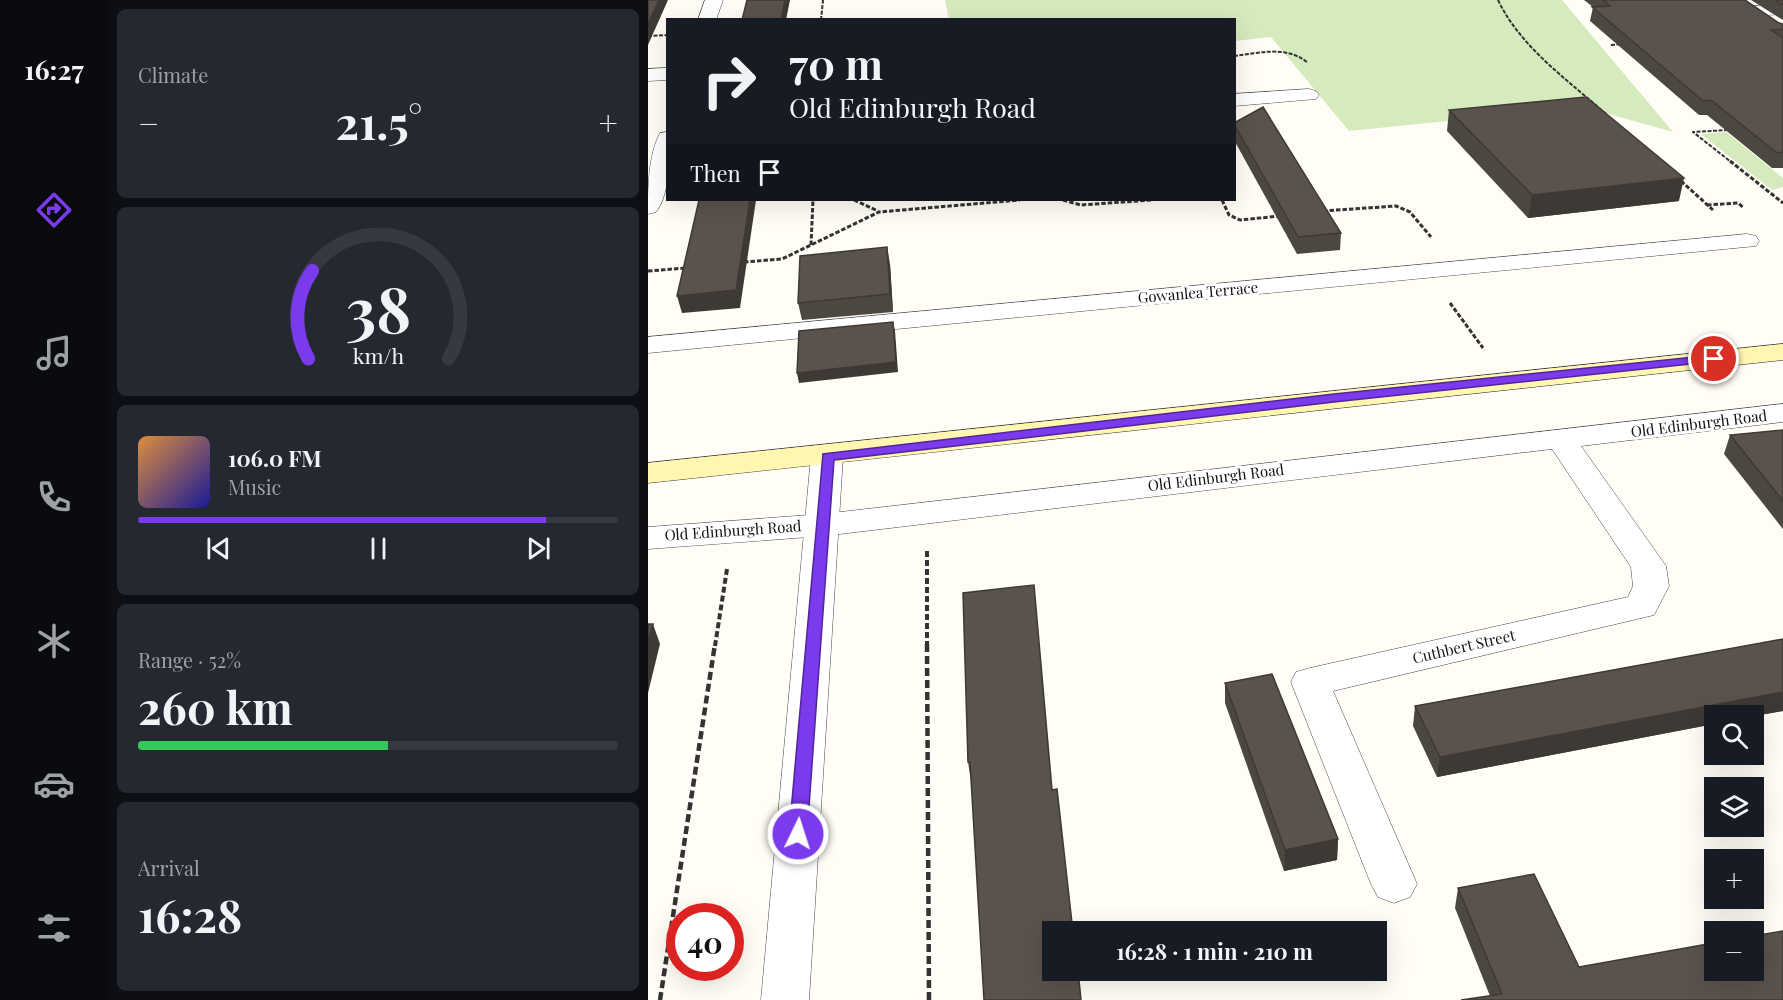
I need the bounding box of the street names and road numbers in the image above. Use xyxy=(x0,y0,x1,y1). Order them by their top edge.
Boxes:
street label: Gowanlea Terrace xyxy=(1137,277,1259,307)
street label: Old Edinburgh Road xyxy=(1630,405,1768,441)
street label: Old Edinburgh Road xyxy=(1147,459,1285,495)
street label: Old Edinburgh Road xyxy=(664,515,802,545)
street label: Cuthbert Street xyxy=(1410,624,1518,668)

